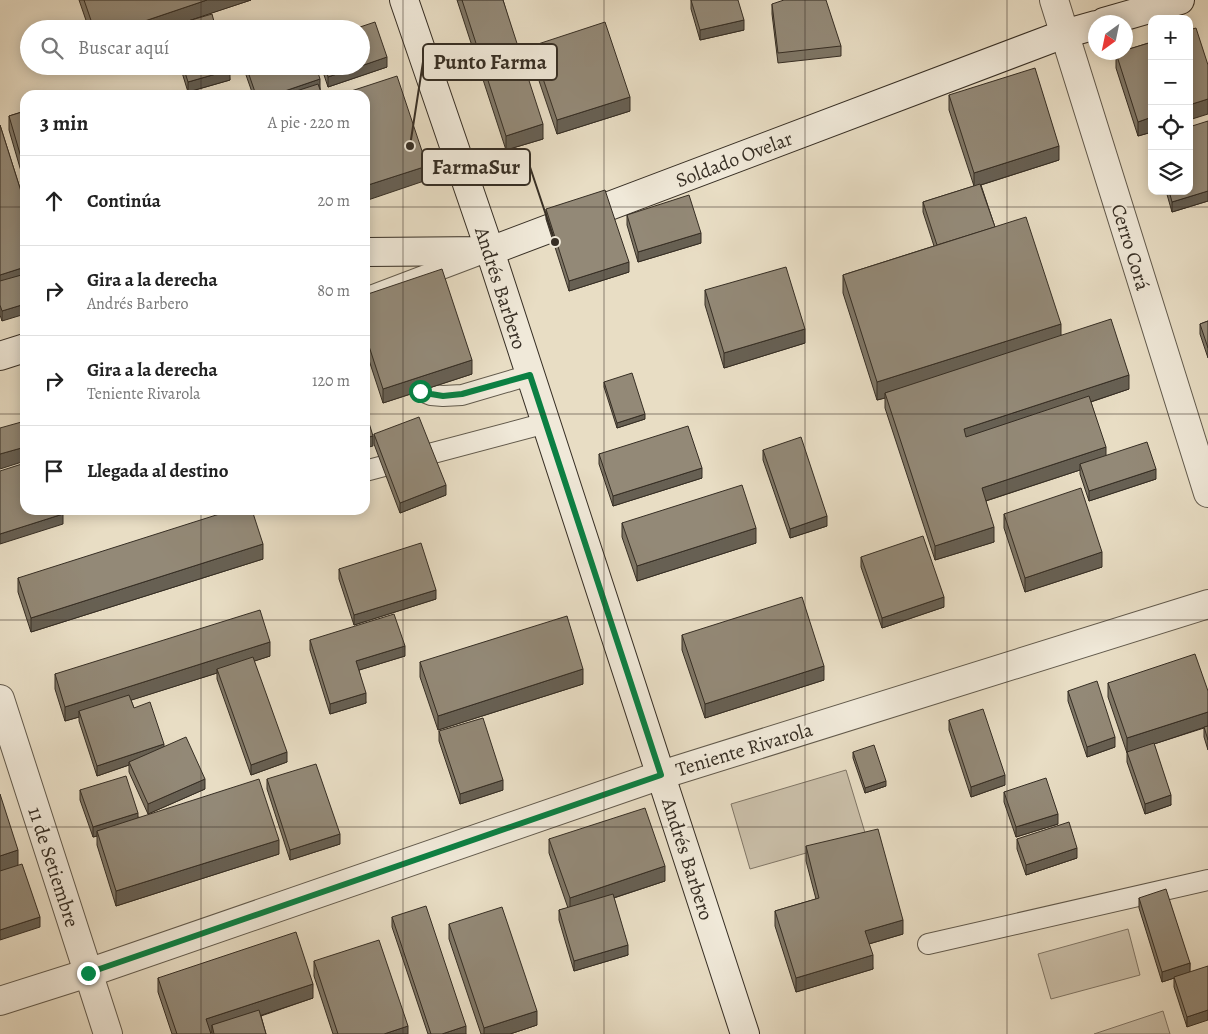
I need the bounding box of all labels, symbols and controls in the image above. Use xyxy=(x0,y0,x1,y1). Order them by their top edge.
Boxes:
north arrow xyxy=(1088,15,1133,60)
map controls xyxy=(1148,15,1193,195)
button: + xyxy=(1148,15,1193,60)
search box xyxy=(20,20,370,75)
icon: search xyxy=(38,34,66,62)
text: Buscar aquí xyxy=(78,35,169,61)
callout: Punto Farma xyxy=(423,44,557,80)
text: Punto Farma xyxy=(433,48,548,76)
button: − xyxy=(1148,60,1193,105)
button: locate xyxy=(1148,105,1193,150)
text: 3 min xyxy=(40,109,88,137)
text: A pie · 220 m xyxy=(268,112,350,134)
street label: Soldado Ovelar xyxy=(672,125,797,194)
callout: FarmaSur xyxy=(422,149,530,185)
button: layers xyxy=(1148,150,1193,195)
text: FarmaSur xyxy=(432,153,520,181)
icon: ahead xyxy=(40,187,68,215)
text: Continúa xyxy=(87,188,161,214)
text: 20 m xyxy=(317,190,350,212)
street label: Cerro Corá xyxy=(1105,201,1157,294)
street label: Andrés Barbero xyxy=(468,223,533,353)
text: Gira a la derecha xyxy=(87,267,218,293)
icon: right xyxy=(40,277,68,305)
text: 80 m xyxy=(317,280,350,302)
text: Andrés Barbero xyxy=(87,293,189,315)
text: Gira a la derecha xyxy=(87,357,218,383)
icon: right xyxy=(40,367,68,395)
text: 120 m xyxy=(312,370,350,392)
route start xyxy=(409,380,432,403)
text: Teniente Rivarola xyxy=(87,383,201,405)
icon: arrive xyxy=(40,457,68,485)
text: Llegada al destino xyxy=(87,458,229,484)
street label: Teniente Rivarola xyxy=(672,716,817,783)
street label: Andrés Barbero xyxy=(655,794,720,924)
street label: 11 de Setiembre xyxy=(21,804,86,931)
route end xyxy=(77,962,100,985)

